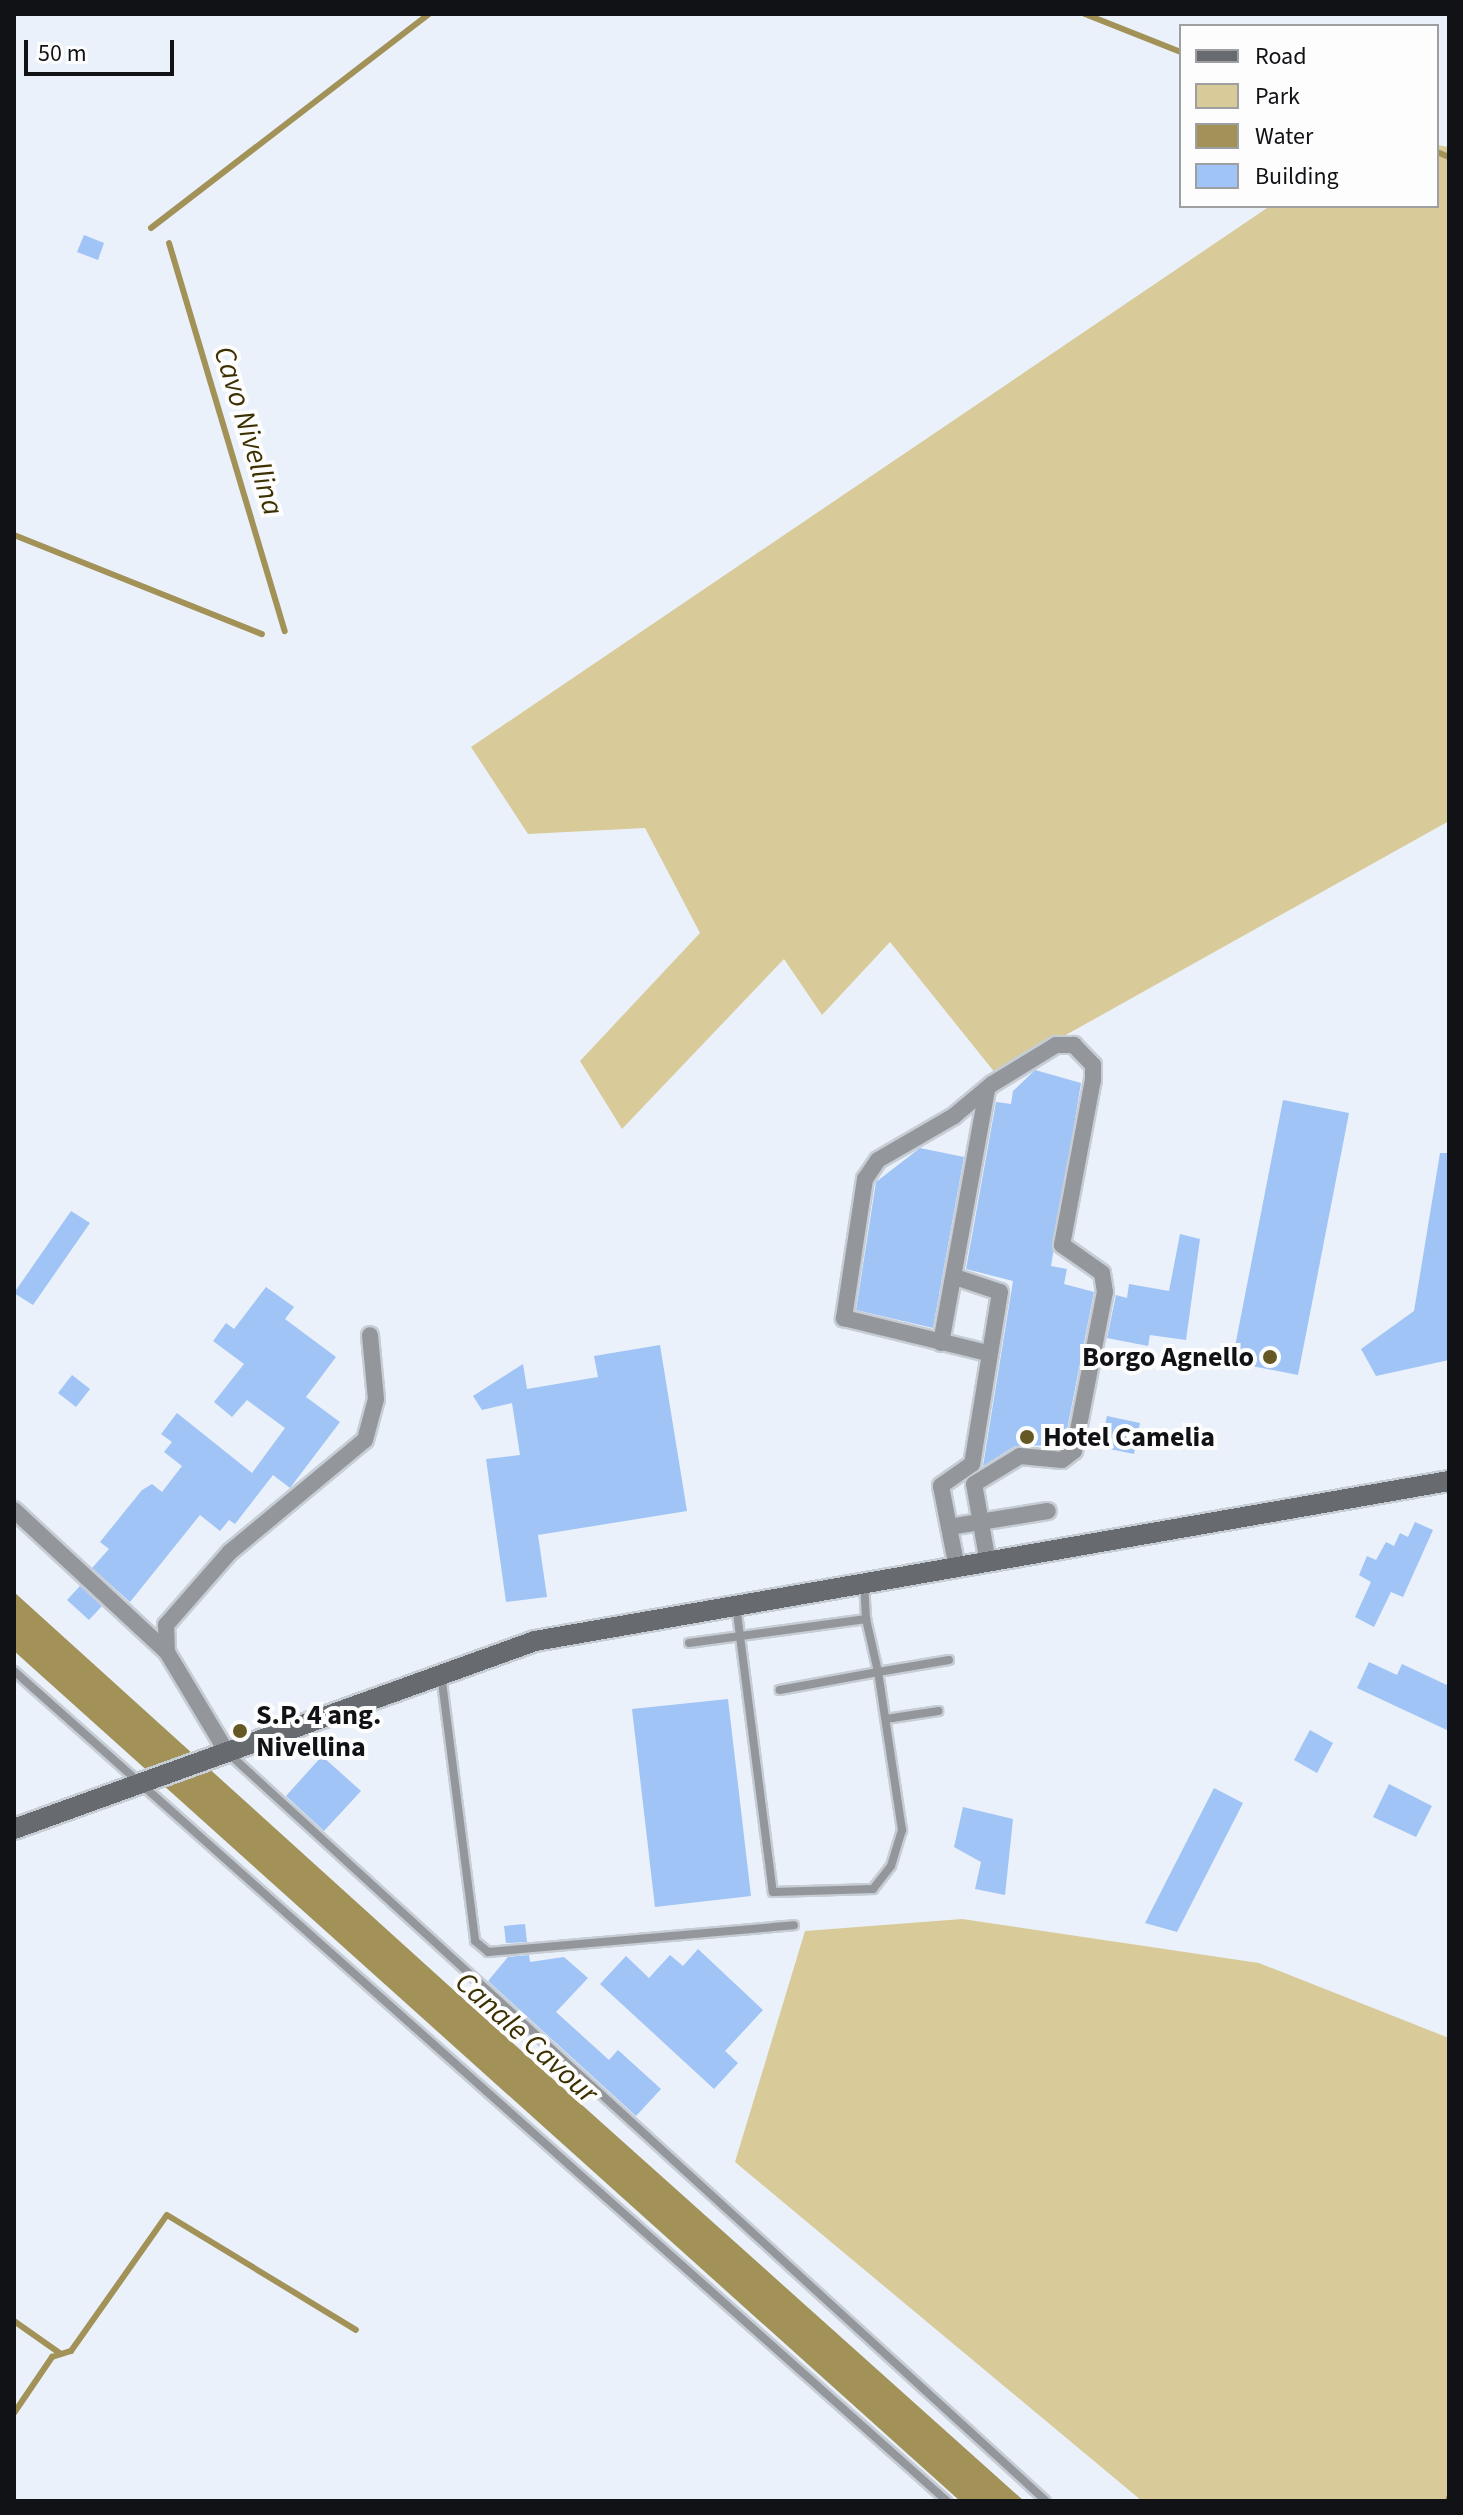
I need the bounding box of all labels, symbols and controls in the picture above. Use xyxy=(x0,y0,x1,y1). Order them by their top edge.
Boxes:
scale bar xyxy=(28,24,178,74)
legend xyxy=(1179,24,1439,208)
text: 50 m xyxy=(38,36,87,71)
text: Road xyxy=(1255,39,1307,74)
text: Park xyxy=(1255,79,1300,114)
text: Water xyxy=(1255,119,1313,154)
text: Building xyxy=(1255,159,1339,194)
water label: Cavo Nivellina xyxy=(205,342,291,520)
place label: Borgo Agnello xyxy=(1082,1340,1254,1374)
marker: Borgo Agnello xyxy=(1261,1348,1279,1366)
place label: Hotel Camelia xyxy=(1043,1420,1215,1454)
marker: Hotel Camelia xyxy=(1018,1428,1036,1446)
place label: S.P. 4 ang. Nivellina xyxy=(256,1698,381,1764)
marker: S.P. 4 ang. Nivellina xyxy=(231,1722,249,1740)
water label: Canale Cavour xyxy=(447,1965,605,2111)

